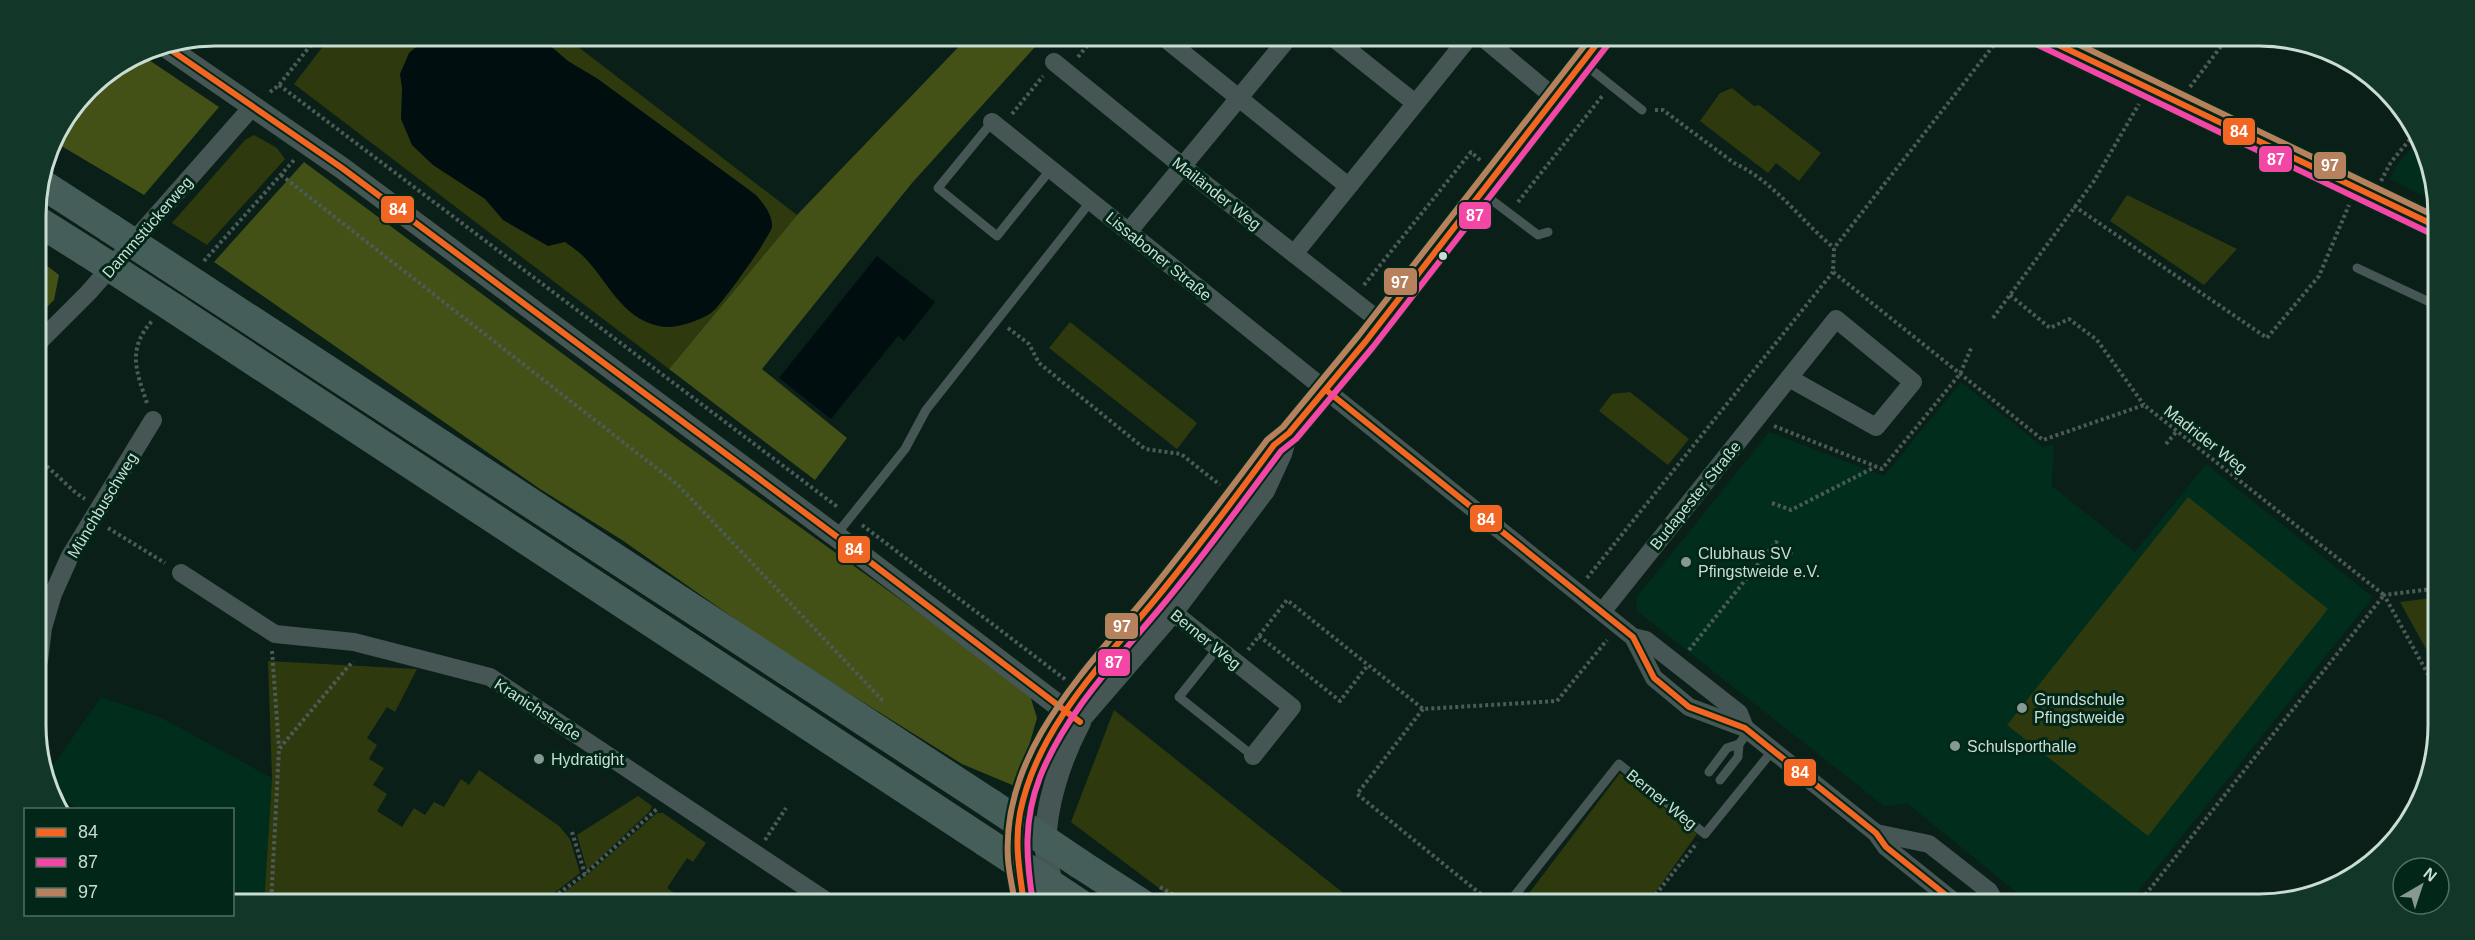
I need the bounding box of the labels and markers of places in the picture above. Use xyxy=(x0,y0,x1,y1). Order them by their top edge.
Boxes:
unlabelled marker xyxy=(1437,250,1449,262)
place label: Clubhaus SV Pfingstweide e.V. xyxy=(1698,545,1820,580)
marker: Clubhaus SV Pfingstweide e.V. xyxy=(1679,555,1693,569)
place label: Grundschule Pfingstweide xyxy=(2034,691,2125,726)
marker: Grundschule Pfingstweide xyxy=(2015,701,2029,715)
place label: Schulsporthalle xyxy=(1967,738,2077,755)
marker: Schulsporthalle xyxy=(1948,739,1962,753)
place label: Hydratight xyxy=(551,751,624,768)
marker: Hydratight xyxy=(532,752,546,766)

